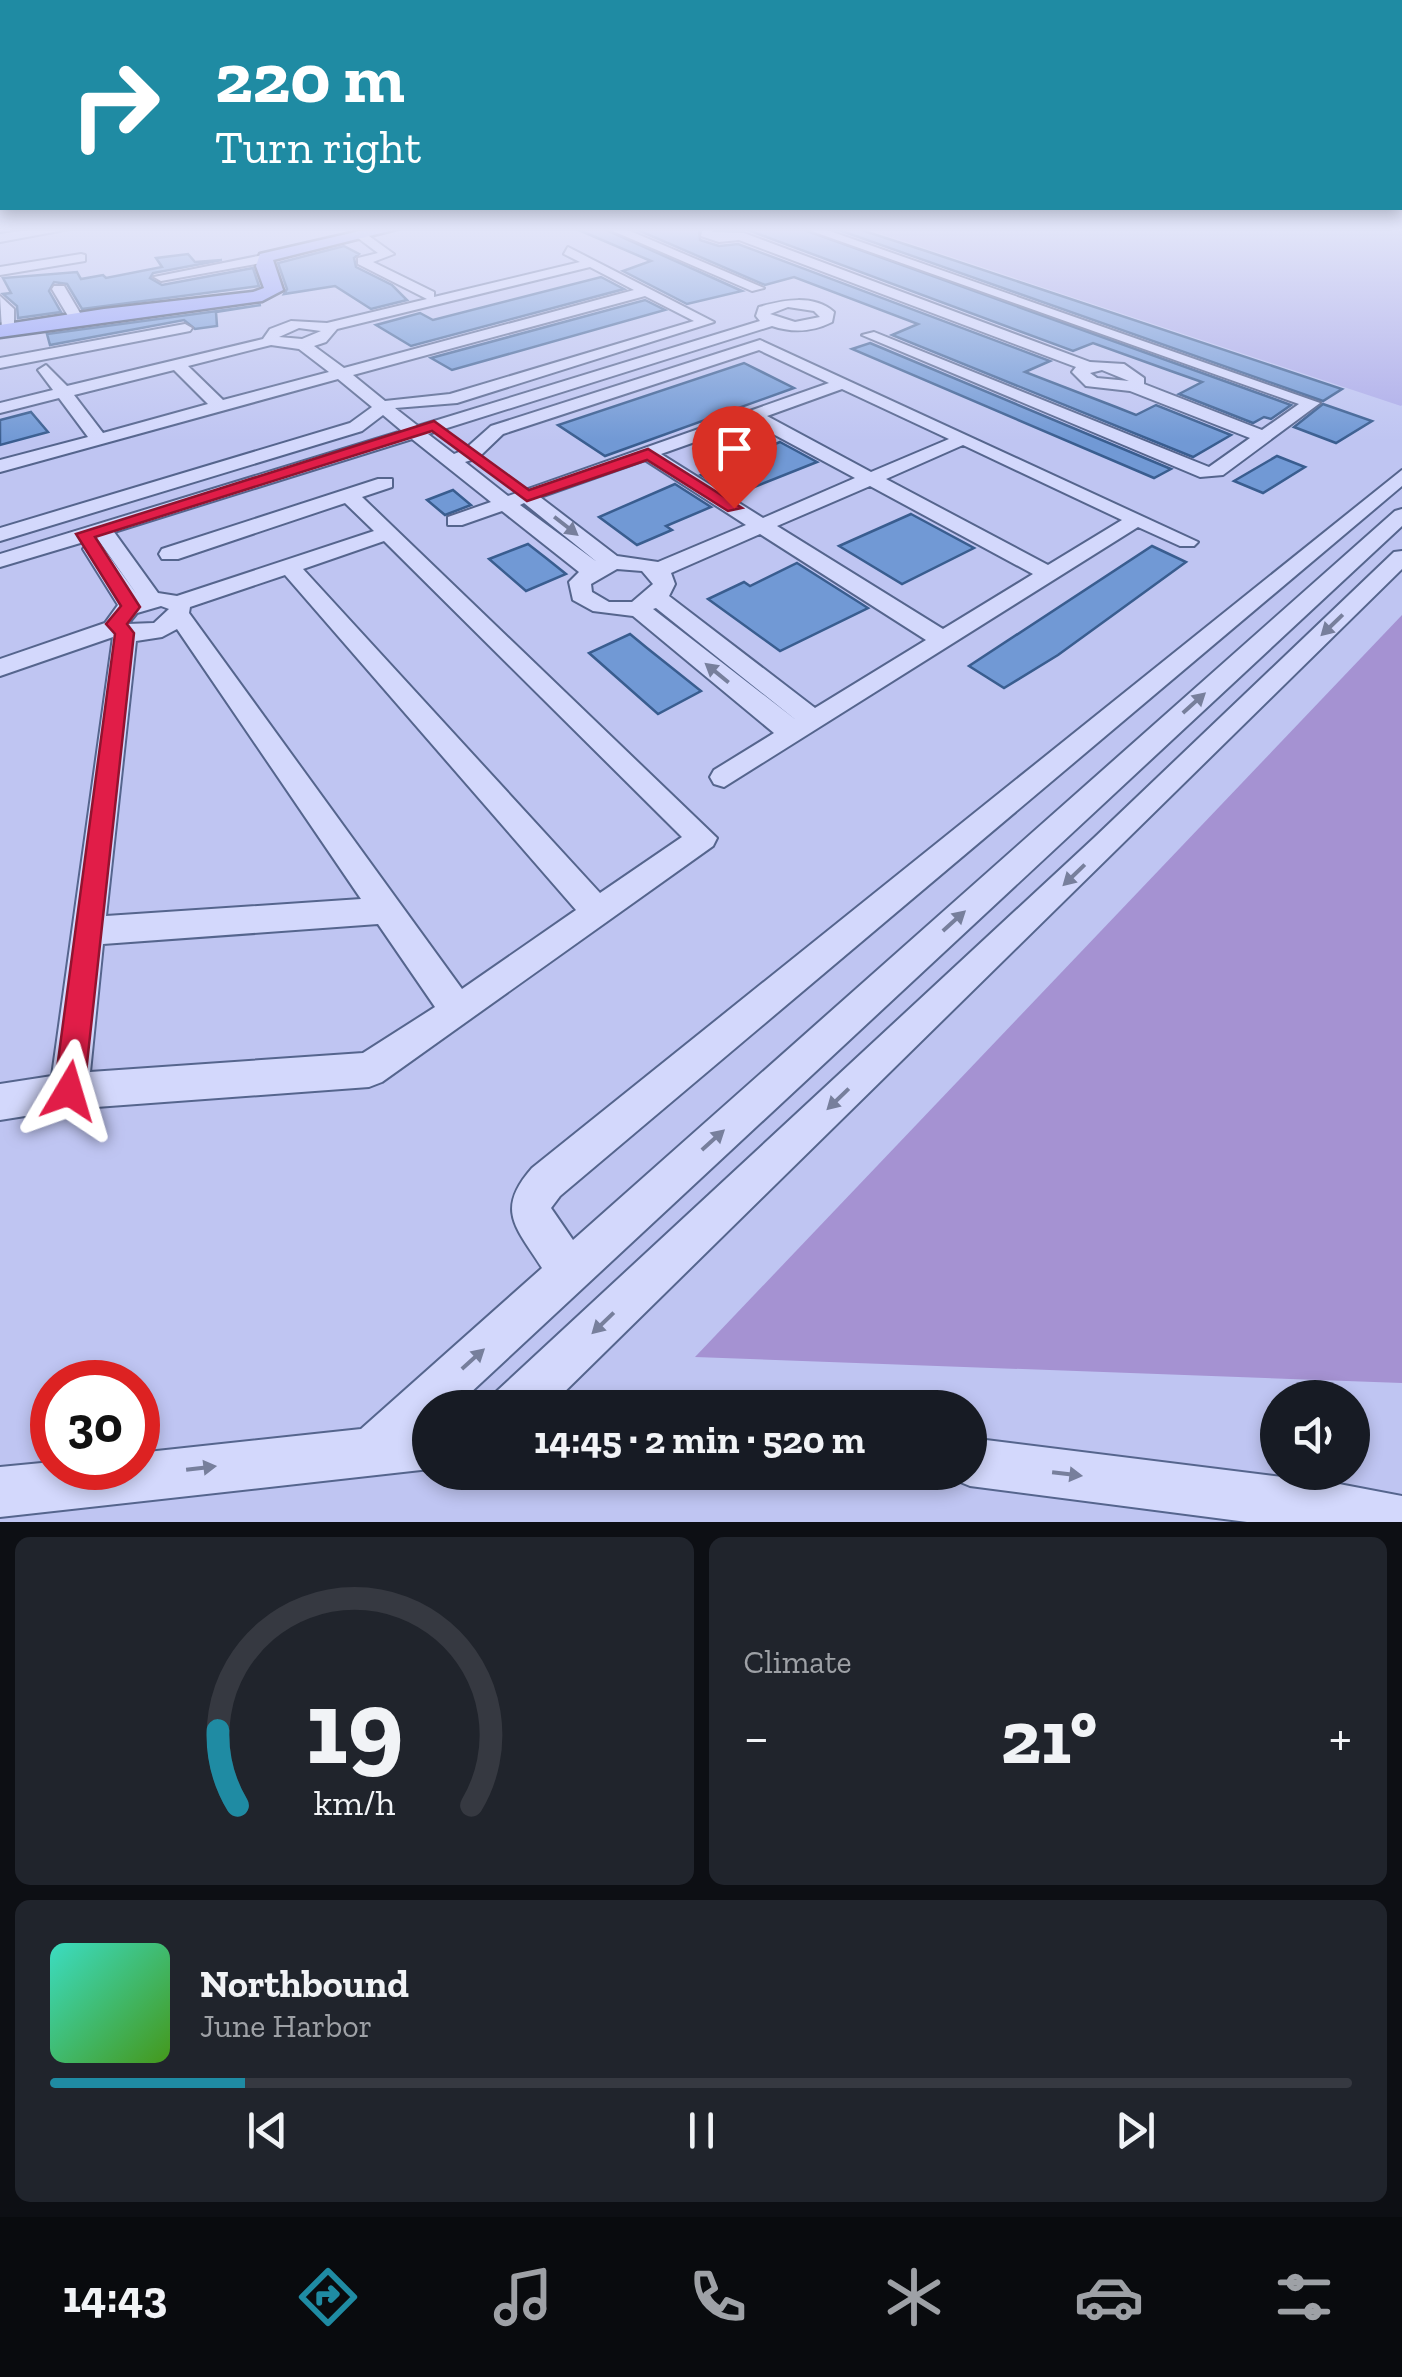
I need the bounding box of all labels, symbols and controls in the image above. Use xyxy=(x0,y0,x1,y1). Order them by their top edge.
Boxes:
text: 220 m xyxy=(215,36,405,120)
icon: right xyxy=(50,40,180,170)
text: Turn right xyxy=(215,121,421,175)
pin xyxy=(692,406,777,509)
icon: arrive xyxy=(707,421,762,476)
one-way arrow xyxy=(553,515,578,536)
one-way arrow xyxy=(1321,612,1345,636)
one-way arrow xyxy=(704,663,730,684)
one-way arrow xyxy=(1182,692,1206,715)
one-way arrow xyxy=(1062,863,1086,886)
one-way arrow xyxy=(941,911,966,933)
position arrow xyxy=(17,1039,121,1143)
one-way arrow xyxy=(827,1087,851,1110)
one-way arrow xyxy=(701,1129,725,1152)
one-way arrow xyxy=(591,1311,615,1334)
one-way arrow xyxy=(460,1348,485,1370)
speed limit sign: 30 xyxy=(30,1360,160,1490)
map controls xyxy=(1260,1380,1370,1490)
button: sound xyxy=(1260,1380,1370,1490)
text: 14:45 · 2 min · 520 m xyxy=(534,1417,865,1463)
one-way arrow xyxy=(186,1460,217,1476)
one-way arrow xyxy=(1051,1466,1083,1482)
text: Climate xyxy=(744,1643,852,1681)
text: 19 xyxy=(305,1665,403,1790)
text: 21° xyxy=(1001,1692,1097,1782)
text: − xyxy=(744,1704,769,1770)
text: + xyxy=(1329,1704,1352,1770)
text: km/h xyxy=(313,1781,395,1824)
text: Northbound xyxy=(200,1961,409,2007)
text: June Harbor xyxy=(200,2007,372,2045)
icon: previous xyxy=(240,2103,295,2158)
icon: pause xyxy=(674,2103,729,2158)
icon: next xyxy=(1108,2103,1163,2158)
icon: directions xyxy=(293,2262,363,2332)
icon: music xyxy=(488,2262,558,2332)
icon: phone xyxy=(683,2262,753,2332)
icon: climate xyxy=(879,2262,949,2332)
icon: car xyxy=(1074,2262,1144,2332)
icon: filters xyxy=(1269,2262,1339,2332)
text: 14:43 xyxy=(63,2270,167,2324)

